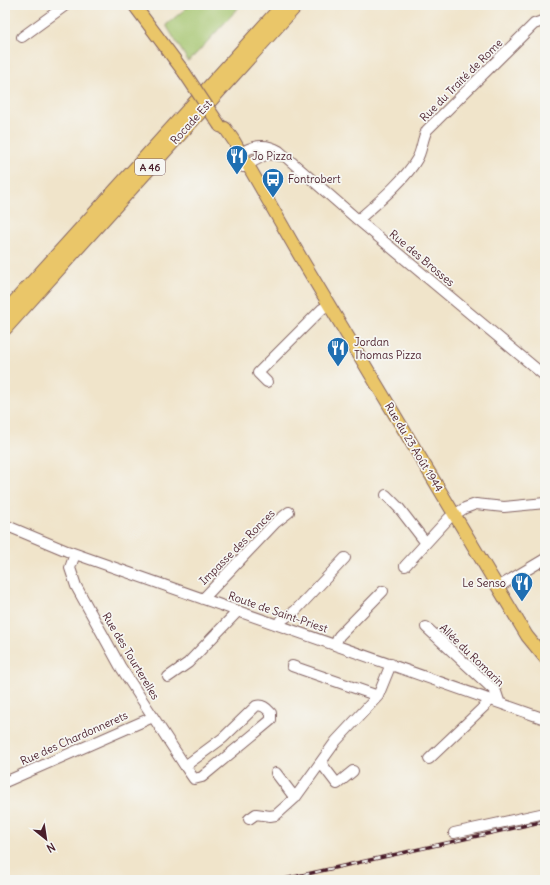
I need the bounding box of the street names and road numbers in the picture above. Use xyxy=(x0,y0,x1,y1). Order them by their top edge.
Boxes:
street label: Rue du Traité de Rome xyxy=(417,36,505,124)
street label: Rocade Est xyxy=(167,97,215,147)
road number: A 46 xyxy=(135,159,165,175)
street label: Rue des Brosses xyxy=(387,227,457,289)
street label: Rue du 23 Août 1944 xyxy=(382,400,446,494)
street label: Impasse des Ronces xyxy=(196,506,278,588)
street label: Route de Saint-Priest xyxy=(226,588,330,636)
street label: Rue des Tourterelles xyxy=(99,610,163,702)
street label: Allée du Romarin xyxy=(437,621,507,689)
street label: Rue des Chardonnerets xyxy=(18,708,130,768)

